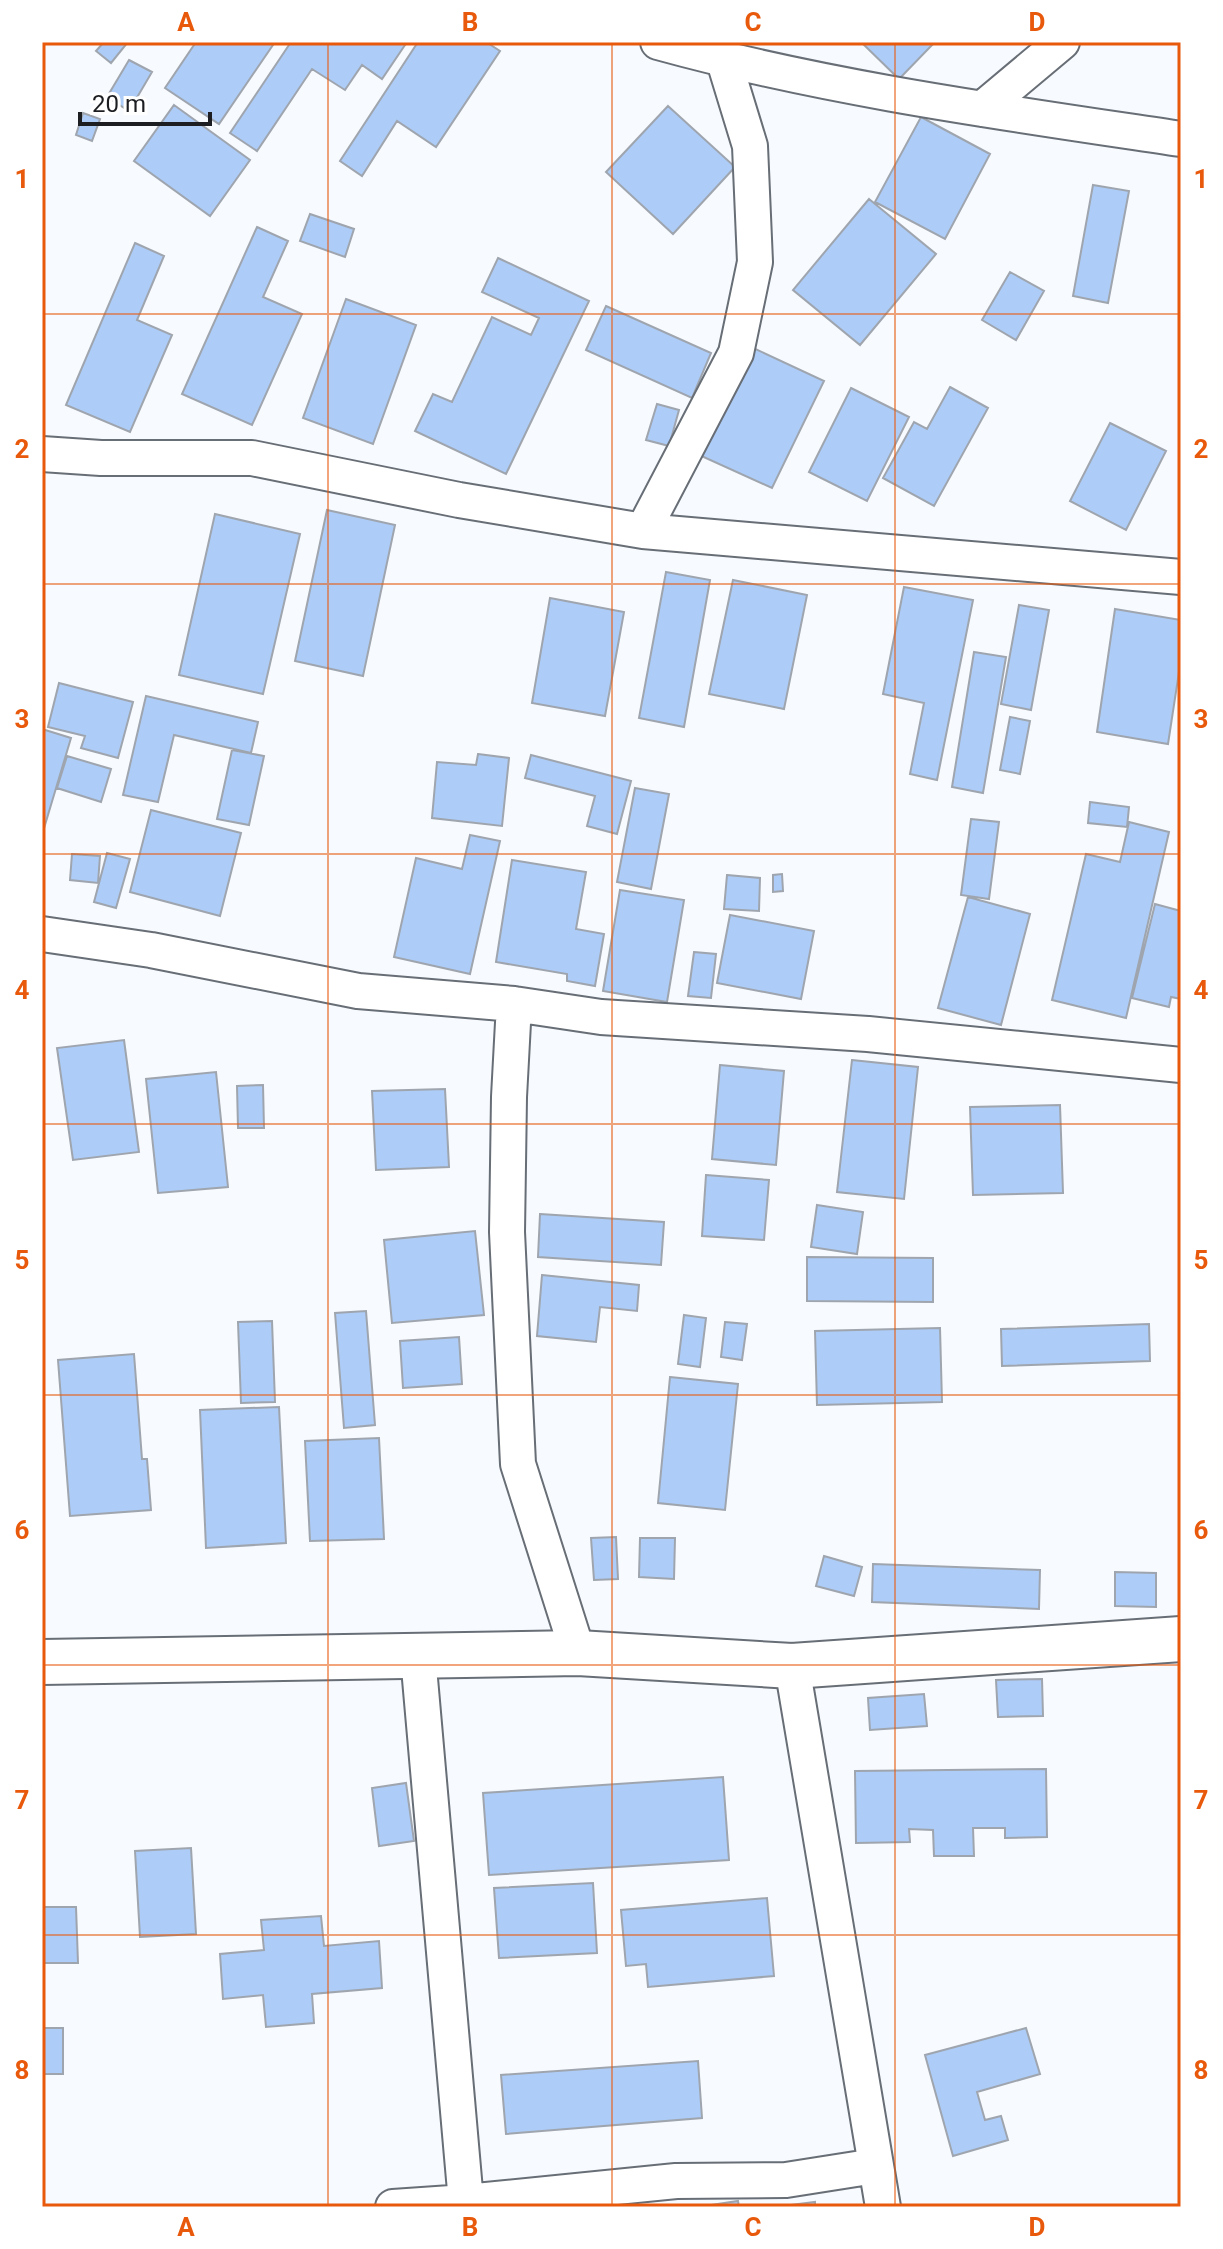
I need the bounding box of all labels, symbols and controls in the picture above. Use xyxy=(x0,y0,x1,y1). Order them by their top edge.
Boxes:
text: A xyxy=(177,7,195,37)
text: B xyxy=(462,7,478,37)
text: C xyxy=(744,7,762,37)
text: D xyxy=(1029,7,1045,37)
scale bar xyxy=(80,76,210,126)
text: 20 m xyxy=(92,90,146,118)
text: 1 xyxy=(15,164,29,194)
text: 1 xyxy=(1194,164,1208,194)
text: 2 xyxy=(15,434,29,464)
text: 2 xyxy=(1194,434,1208,464)
text: 3 xyxy=(15,704,29,734)
text: 3 xyxy=(1194,704,1208,734)
text: 4 xyxy=(15,975,30,1005)
text: 4 xyxy=(1194,975,1209,1005)
text: 5 xyxy=(15,1245,29,1275)
text: 5 xyxy=(1194,1245,1208,1275)
text: 6 xyxy=(15,1515,30,1545)
text: 6 xyxy=(1194,1515,1209,1545)
text: 7 xyxy=(15,1785,29,1815)
text: 7 xyxy=(1194,1785,1208,1815)
text: 8 xyxy=(15,2055,29,2085)
text: 8 xyxy=(1194,2055,1208,2085)
text: A xyxy=(177,2212,195,2242)
text: B xyxy=(462,2212,478,2242)
text: C xyxy=(744,2212,762,2242)
text: D xyxy=(1029,2212,1045,2242)

